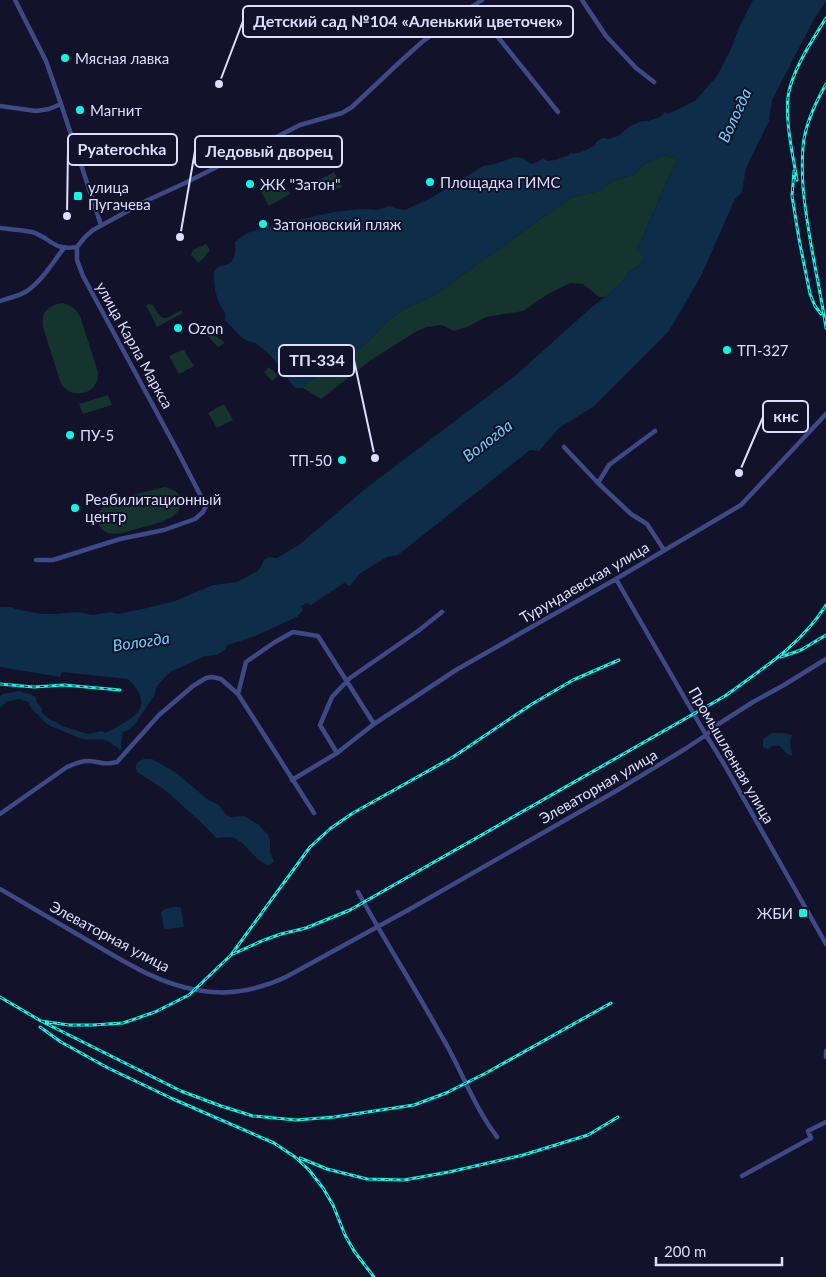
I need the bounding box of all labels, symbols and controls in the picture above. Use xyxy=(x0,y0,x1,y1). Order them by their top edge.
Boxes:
callout: Детский сад №104 «Аленький цветочек» xyxy=(243,6,573,37)
text: Детский сад №104 «Аленький цветочек» xyxy=(253,11,563,30)
place label: Мясная лавка xyxy=(75,49,169,67)
marker: Мясная лавка xyxy=(59,52,71,64)
water label: Вологда xyxy=(713,85,755,145)
place label: Магнит xyxy=(90,101,142,119)
marker: Магнит xyxy=(74,104,86,116)
callout: Pyaterochka xyxy=(68,134,177,165)
callout: Ледовый дворец xyxy=(195,136,342,167)
text: Pyaterochka xyxy=(78,139,166,158)
text: Ледовый дворец xyxy=(204,141,333,160)
place label: Площадка ГИМС xyxy=(440,173,560,191)
place label: ЖК "Затон" xyxy=(260,175,341,193)
marker: Площадка ГИМС xyxy=(424,176,436,188)
place label: улица Пугачева xyxy=(88,178,151,213)
marker: ЖК "Затон" xyxy=(244,178,256,190)
marker: улица Пугачева xyxy=(72,190,84,202)
place label: Затоновский пляж xyxy=(273,215,402,233)
marker: Затоновский пляж xyxy=(257,218,269,230)
street label: улица Карла Маркса xyxy=(93,278,177,412)
place label: Ozon xyxy=(188,319,223,337)
marker: Ozon xyxy=(172,322,184,334)
place label: ТП-327 xyxy=(737,341,789,359)
marker: ТП-327 xyxy=(721,344,733,356)
callout: ТП-334 xyxy=(279,345,354,376)
text: ТП-334 xyxy=(289,350,345,369)
callout: кнс xyxy=(763,401,808,432)
text: кнс xyxy=(773,406,799,425)
water label: Вологда xyxy=(458,415,516,465)
place label: ПУ-5 xyxy=(80,426,114,444)
marker: ПУ-5 xyxy=(64,429,76,441)
place label: ТП-50 xyxy=(289,451,332,469)
marker: ТП-50 xyxy=(336,454,348,466)
place label: Реабилитационный центр xyxy=(85,490,221,525)
marker: Реабилитационный центр xyxy=(69,502,81,514)
street label: Турундаевская улица xyxy=(516,538,652,626)
water label: Вологда xyxy=(111,628,171,654)
street label: Промышленная улица xyxy=(685,683,779,827)
street label: Элеваторная улица xyxy=(536,745,660,827)
street label: Элеваторная улица xyxy=(47,897,173,975)
place label: ЖБИ xyxy=(757,904,793,922)
marker: ЖБИ xyxy=(797,907,809,919)
scale bar xyxy=(656,1234,782,1266)
text: 200 m xyxy=(664,1242,706,1260)

